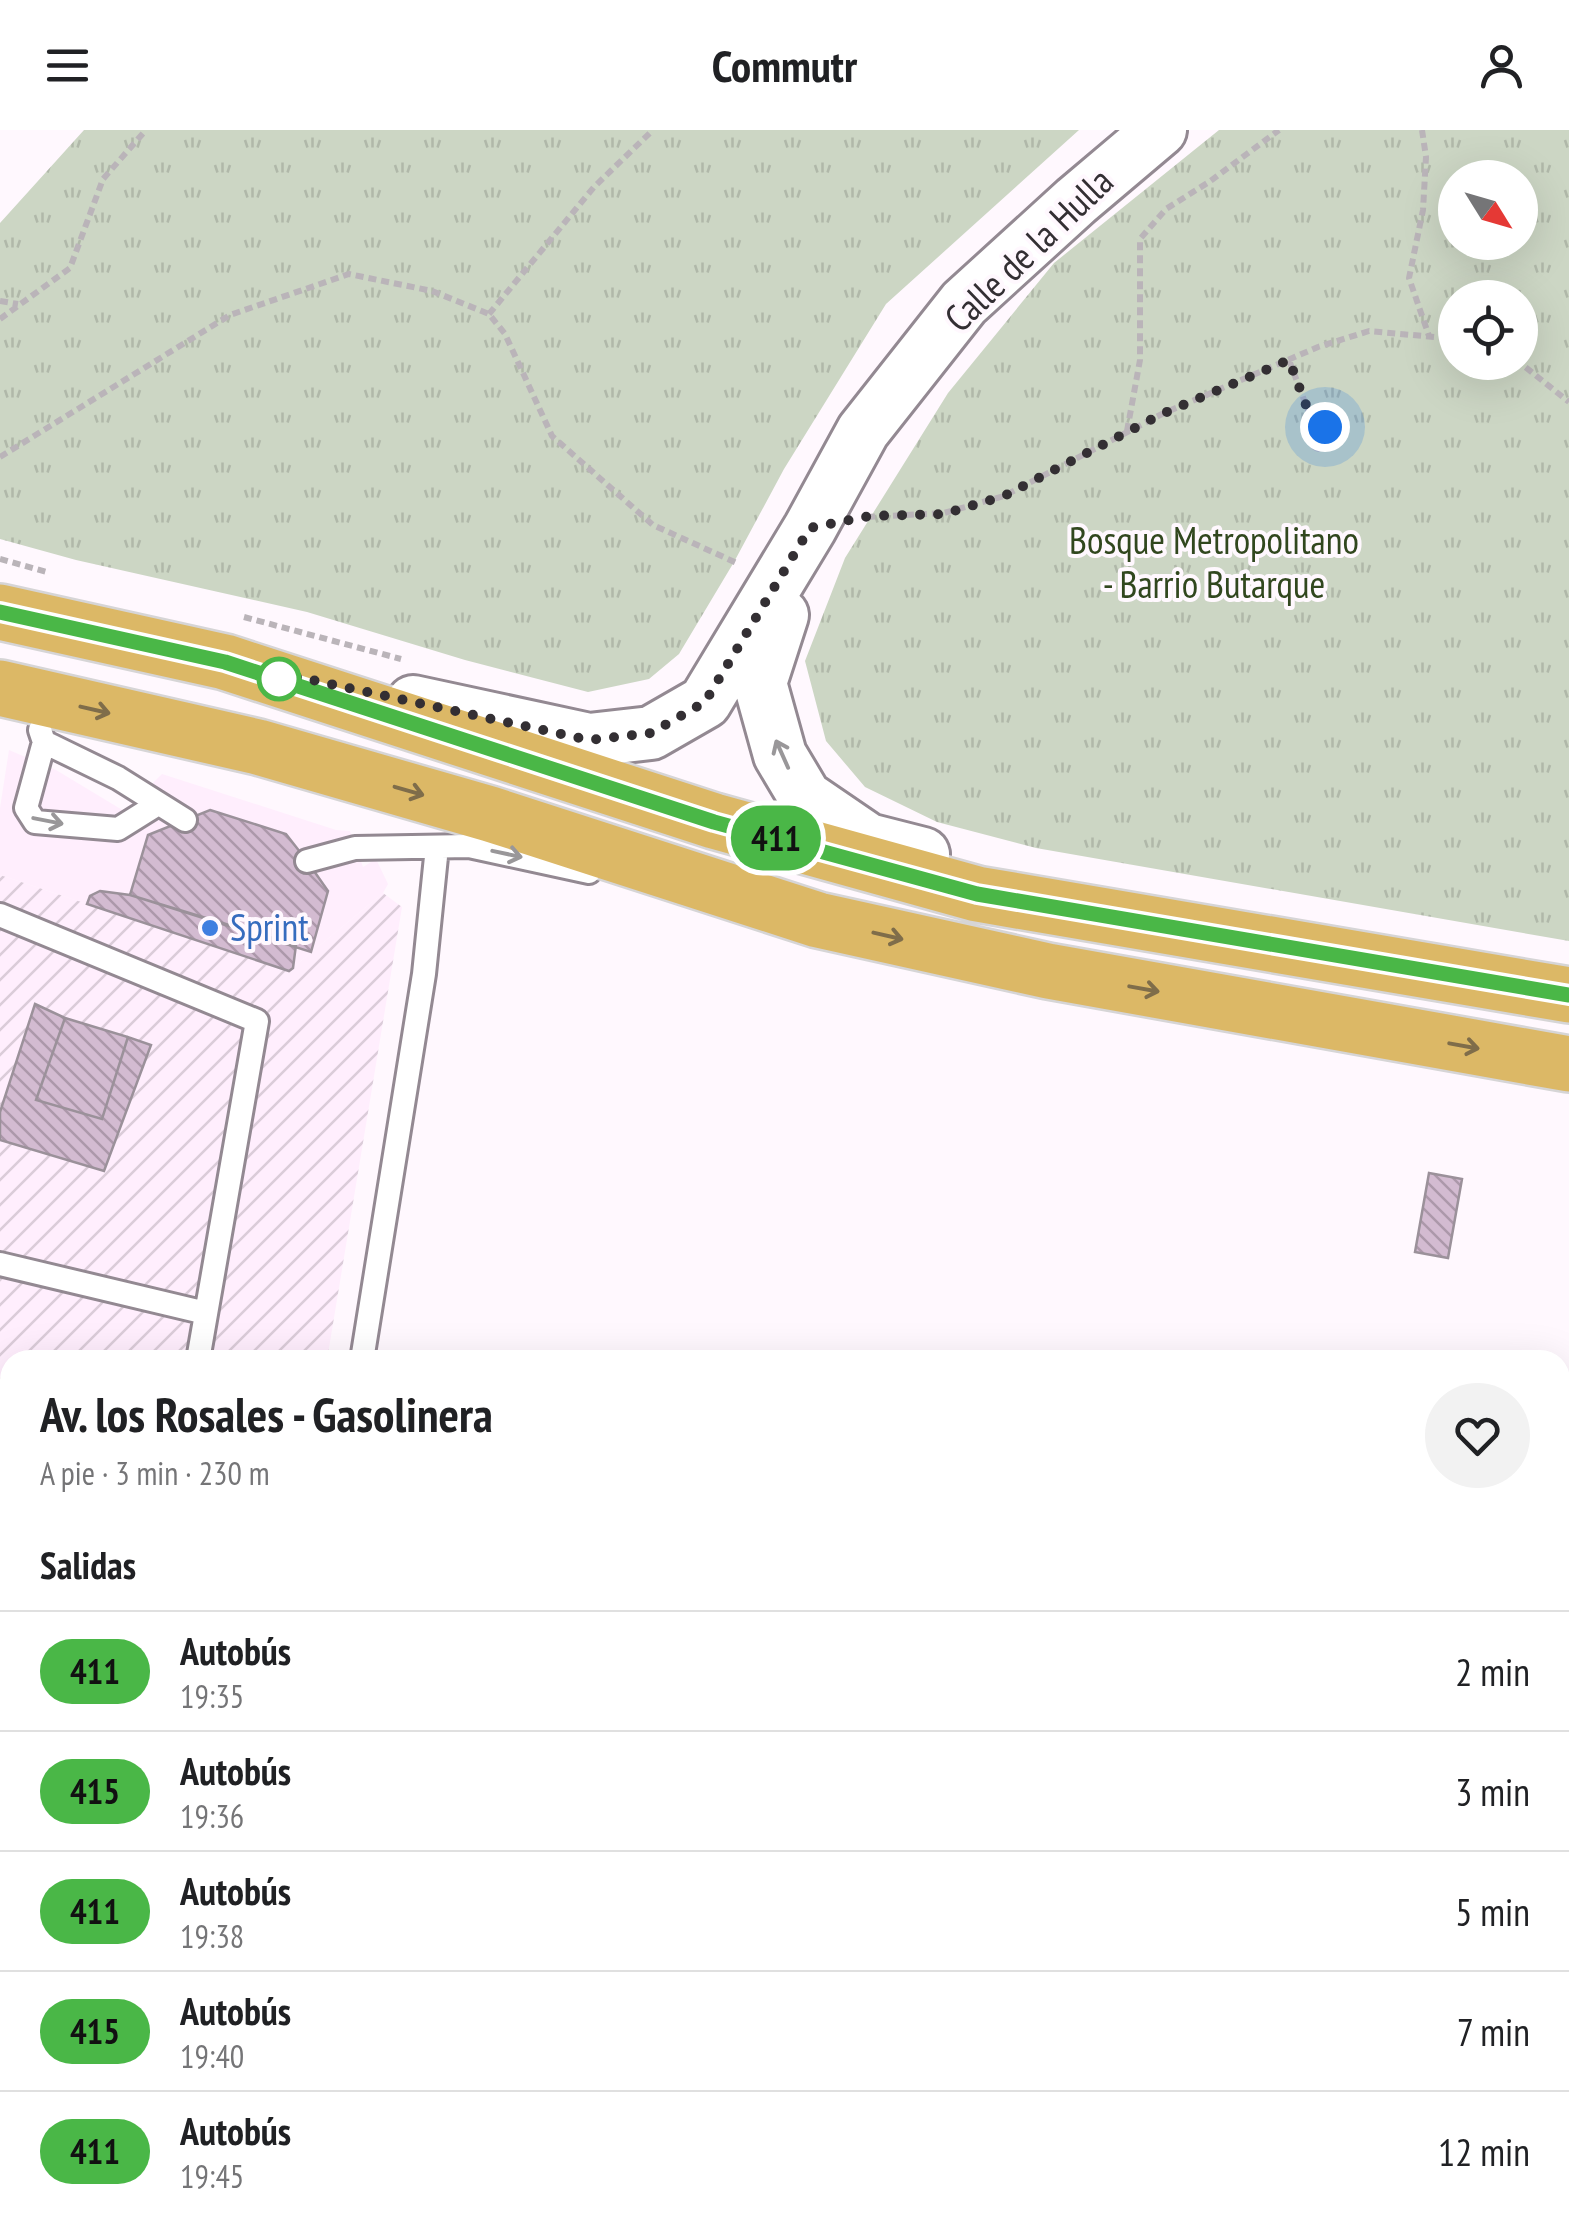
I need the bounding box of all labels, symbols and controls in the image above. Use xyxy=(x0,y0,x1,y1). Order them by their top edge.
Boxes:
text: Commutr xyxy=(712,36,857,94)
icon: menu xyxy=(40,38,95,93)
icon: person xyxy=(1474,38,1529,93)
street label: Calle de la Hulla xyxy=(933,156,1123,341)
north arrow xyxy=(1438,160,1538,260)
map controls xyxy=(1438,160,1538,380)
button: locate xyxy=(1438,280,1538,380)
your location xyxy=(1300,402,1350,452)
park label: Bosque Metropolitano - Barrio Butarque xyxy=(1069,515,1359,608)
unlabelled marker xyxy=(258,658,300,700)
one-way arrow xyxy=(78,701,110,720)
one-way arrow xyxy=(772,739,790,770)
one-way arrow xyxy=(393,783,425,801)
line badge: 411 xyxy=(718,806,834,870)
one-way arrow xyxy=(31,813,63,832)
text: 411 xyxy=(751,815,801,861)
one-way arrow xyxy=(490,846,522,864)
place label: Sprint xyxy=(230,902,309,951)
marker: Sprint xyxy=(199,917,221,939)
one-way arrow xyxy=(871,928,903,946)
one-way arrow xyxy=(1127,980,1159,999)
one-way arrow xyxy=(1447,1037,1480,1056)
text: Av. los Rosales - Gasolinera xyxy=(40,1383,493,1445)
button: heart xyxy=(1425,1383,1530,1488)
text: A pie · 3 min · 230 m xyxy=(40,1452,270,1494)
text: Salidas xyxy=(40,1540,136,1589)
text: Autobús xyxy=(180,1626,291,1675)
text: 2 min xyxy=(1455,1647,1530,1696)
text: 411 xyxy=(70,1648,120,1694)
text: 19:35 xyxy=(180,1675,244,1717)
text: Autobús xyxy=(180,1746,291,1795)
text: 3 min xyxy=(1455,1767,1530,1816)
text: 415 xyxy=(70,1768,120,1814)
text: 19:36 xyxy=(180,1795,244,1837)
text: Autobús xyxy=(180,1866,291,1915)
text: 5 min xyxy=(1455,1887,1530,1936)
text: 411 xyxy=(70,1888,120,1934)
text: 19:38 xyxy=(180,1915,244,1957)
text: Autobús xyxy=(180,1986,291,2035)
text: 7 min xyxy=(1457,2007,1530,2056)
text: 415 xyxy=(70,2008,120,2054)
text: 19:40 xyxy=(180,2035,244,2077)
text: Autobús xyxy=(180,2106,291,2155)
text: 12 min xyxy=(1438,2127,1530,2176)
text: 411 xyxy=(70,2128,120,2174)
text: 19:45 xyxy=(180,2155,244,2197)

